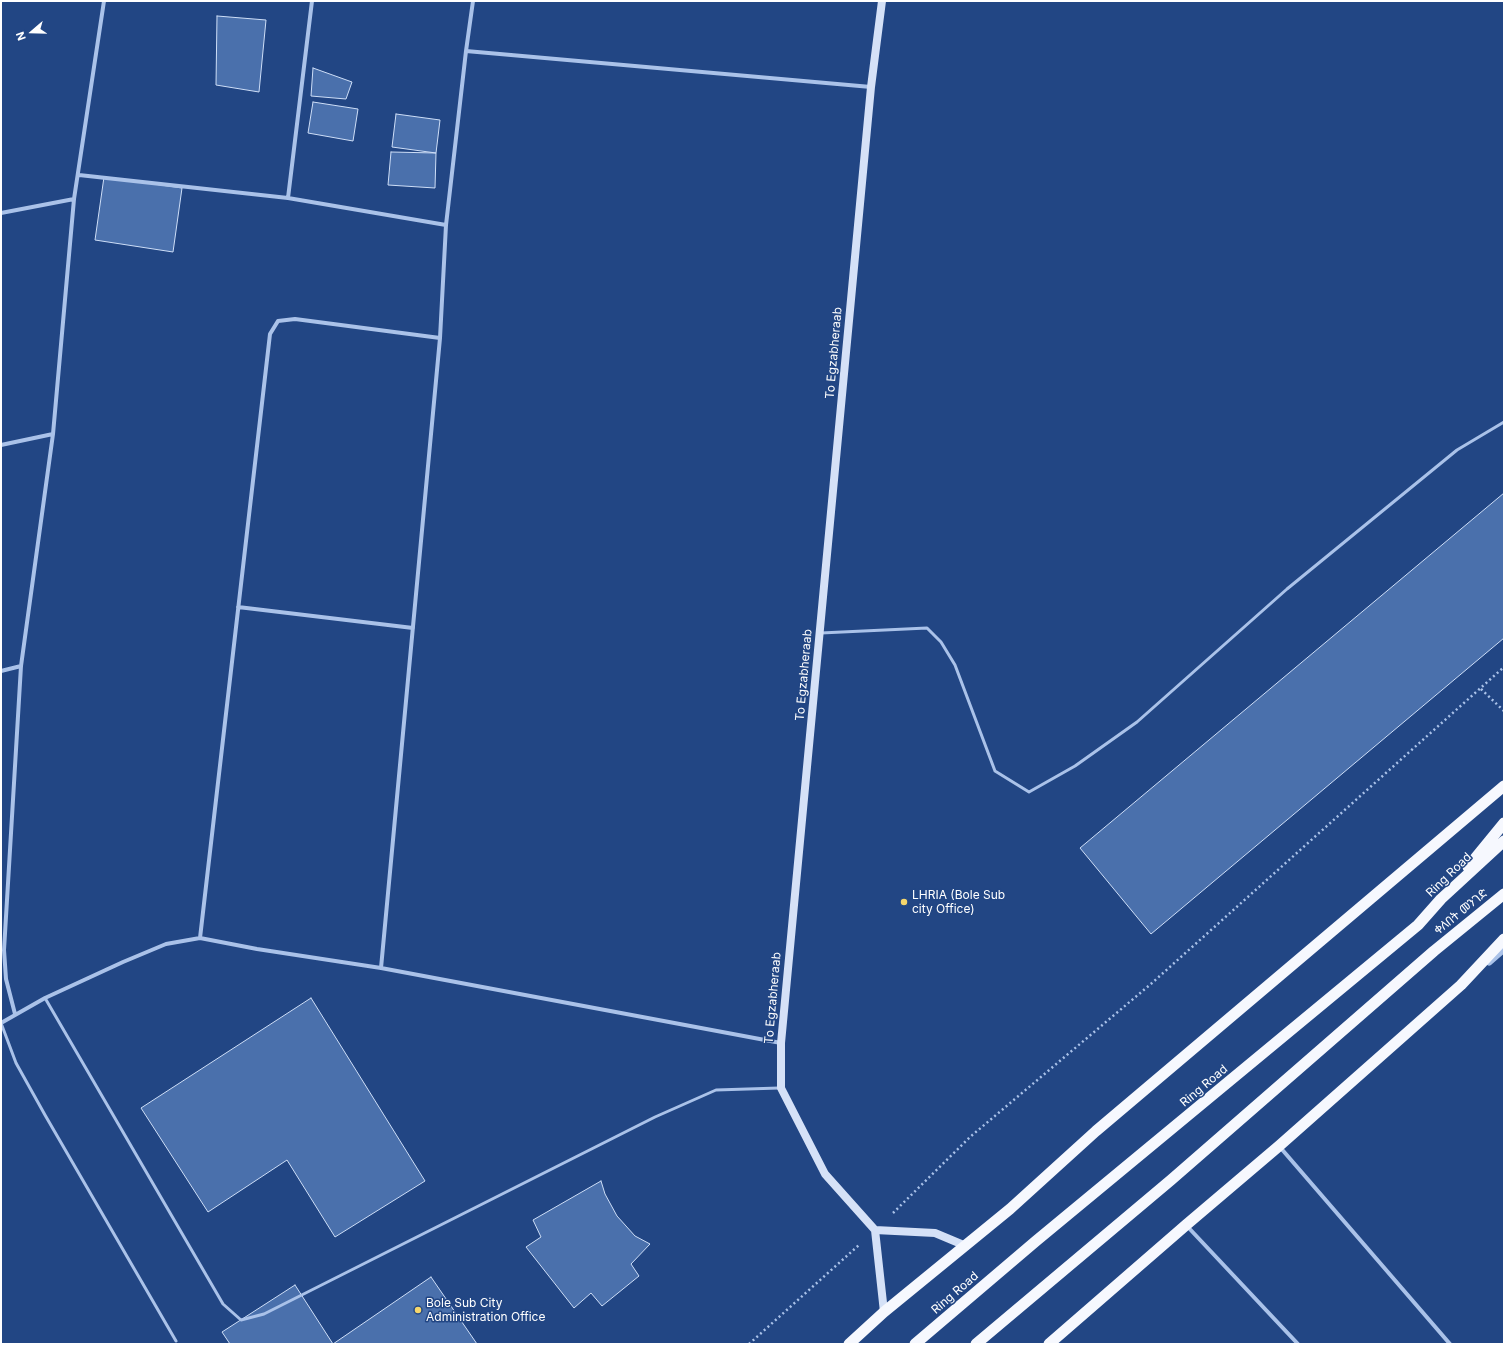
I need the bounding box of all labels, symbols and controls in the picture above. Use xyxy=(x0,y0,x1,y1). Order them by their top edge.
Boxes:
north arrow xyxy=(12,12,52,52)
text: N xyxy=(13,30,29,42)
street label: To Egzabheraab xyxy=(823,306,845,400)
street label: To Egzabheraab xyxy=(793,628,815,722)
street label: Ring Road xyxy=(1423,850,1475,900)
street label: ቀለበት መንገድ xyxy=(1431,886,1491,938)
place label: LHRIA (Bole Sub city Office) xyxy=(912,888,1005,916)
marker: LHRIA (Bole Sub city Office) xyxy=(899,897,909,907)
street label: To Egzabheraab xyxy=(762,951,784,1045)
street label: Ring Road xyxy=(1177,1062,1231,1110)
street label: Ring Road xyxy=(929,1269,981,1317)
place label: Bole Sub City Administration Office xyxy=(426,1296,545,1324)
marker: Bole Sub City Administration Office xyxy=(413,1305,423,1315)

